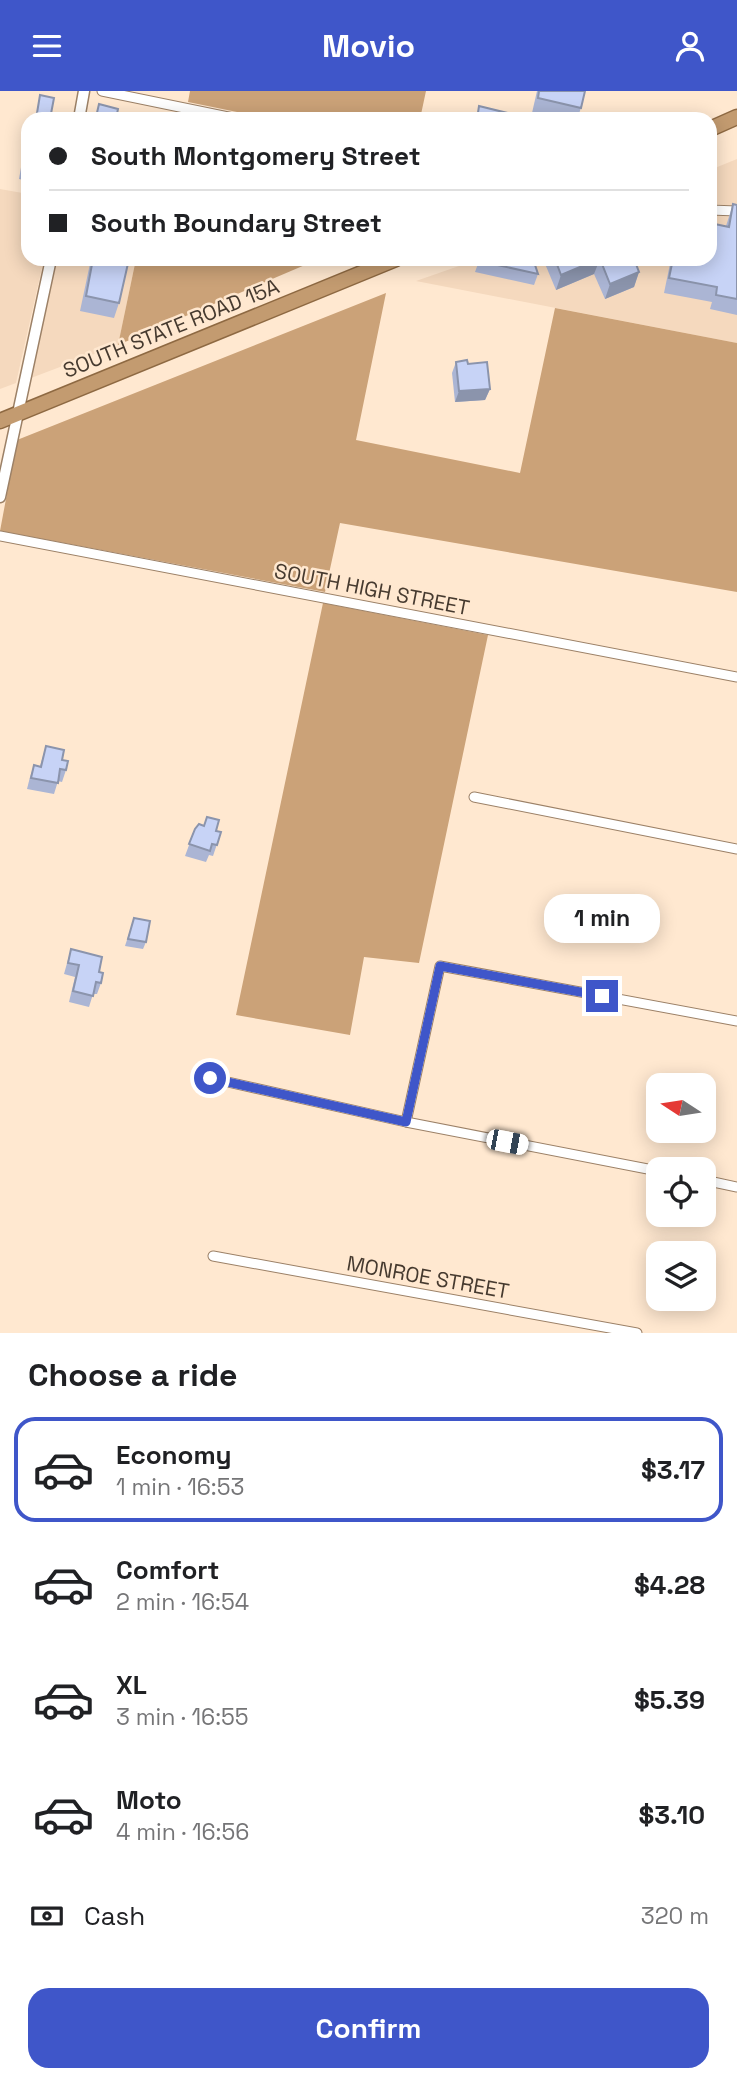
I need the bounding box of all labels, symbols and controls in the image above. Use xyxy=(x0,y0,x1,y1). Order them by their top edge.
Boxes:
text: Movio xyxy=(322,26,415,66)
icon: menu xyxy=(28,27,66,65)
icon: person xyxy=(671,27,709,65)
text: South Montgomery Street xyxy=(91,139,421,173)
text: South Boundary Street xyxy=(91,206,382,240)
street label: SOUTH STATE ROAD 15A xyxy=(59,272,283,384)
street label: SOUTH HIGH STREET xyxy=(272,557,472,621)
callout: 1 min xyxy=(544,895,660,943)
text: 1 min xyxy=(574,903,630,933)
route end xyxy=(586,980,618,1012)
route start xyxy=(194,1062,226,1094)
north arrow xyxy=(646,1073,716,1143)
map controls xyxy=(646,1073,716,1311)
car xyxy=(485,1128,530,1156)
button: locate xyxy=(646,1157,716,1227)
button: layers xyxy=(646,1241,716,1311)
street label: MONROE STREET xyxy=(345,1249,511,1305)
text: Choose a ride xyxy=(28,1355,238,1395)
icon: car xyxy=(32,1438,95,1501)
text: Economy xyxy=(116,1438,232,1472)
text: $3.17 xyxy=(641,1453,705,1487)
text: 1 min · 16:53 xyxy=(116,1472,244,1502)
icon: car xyxy=(32,1553,95,1616)
text: Comfort xyxy=(116,1553,219,1587)
text: $4.28 xyxy=(634,1568,705,1602)
text: 2 min · 16:54 xyxy=(116,1587,249,1617)
icon: car xyxy=(32,1668,95,1731)
text: XL xyxy=(116,1668,147,1702)
text: $5.39 xyxy=(634,1683,705,1717)
text: 3 min · 16:55 xyxy=(116,1702,249,1732)
icon: car xyxy=(32,1783,95,1846)
text: Moto xyxy=(116,1783,182,1817)
text: $3.10 xyxy=(638,1798,705,1832)
text: 4 min · 16:56 xyxy=(116,1817,249,1847)
icon: cash xyxy=(28,1897,66,1935)
text: Cash xyxy=(84,1899,145,1933)
text: 320 m xyxy=(641,1901,709,1931)
button: Confirm xyxy=(28,1988,709,2068)

